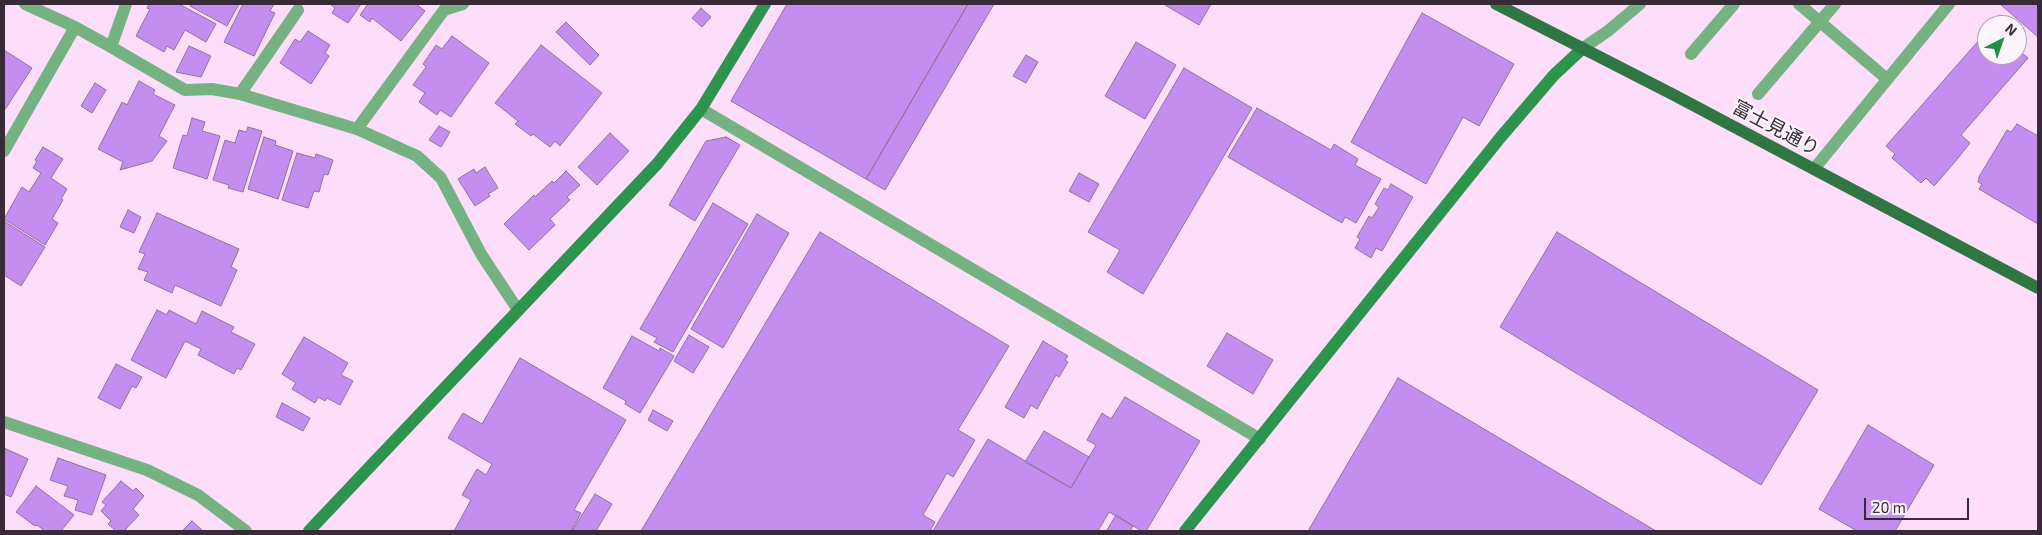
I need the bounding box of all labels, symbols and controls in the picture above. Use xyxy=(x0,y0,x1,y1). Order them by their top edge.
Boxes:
north arrow xyxy=(1977,15,2027,65)
text: N xyxy=(2002,19,2021,39)
street label: 富士見通り xyxy=(1729,96,1823,160)
scale bar xyxy=(1867,488,1972,520)
text: 20 m xyxy=(1872,498,1906,516)

